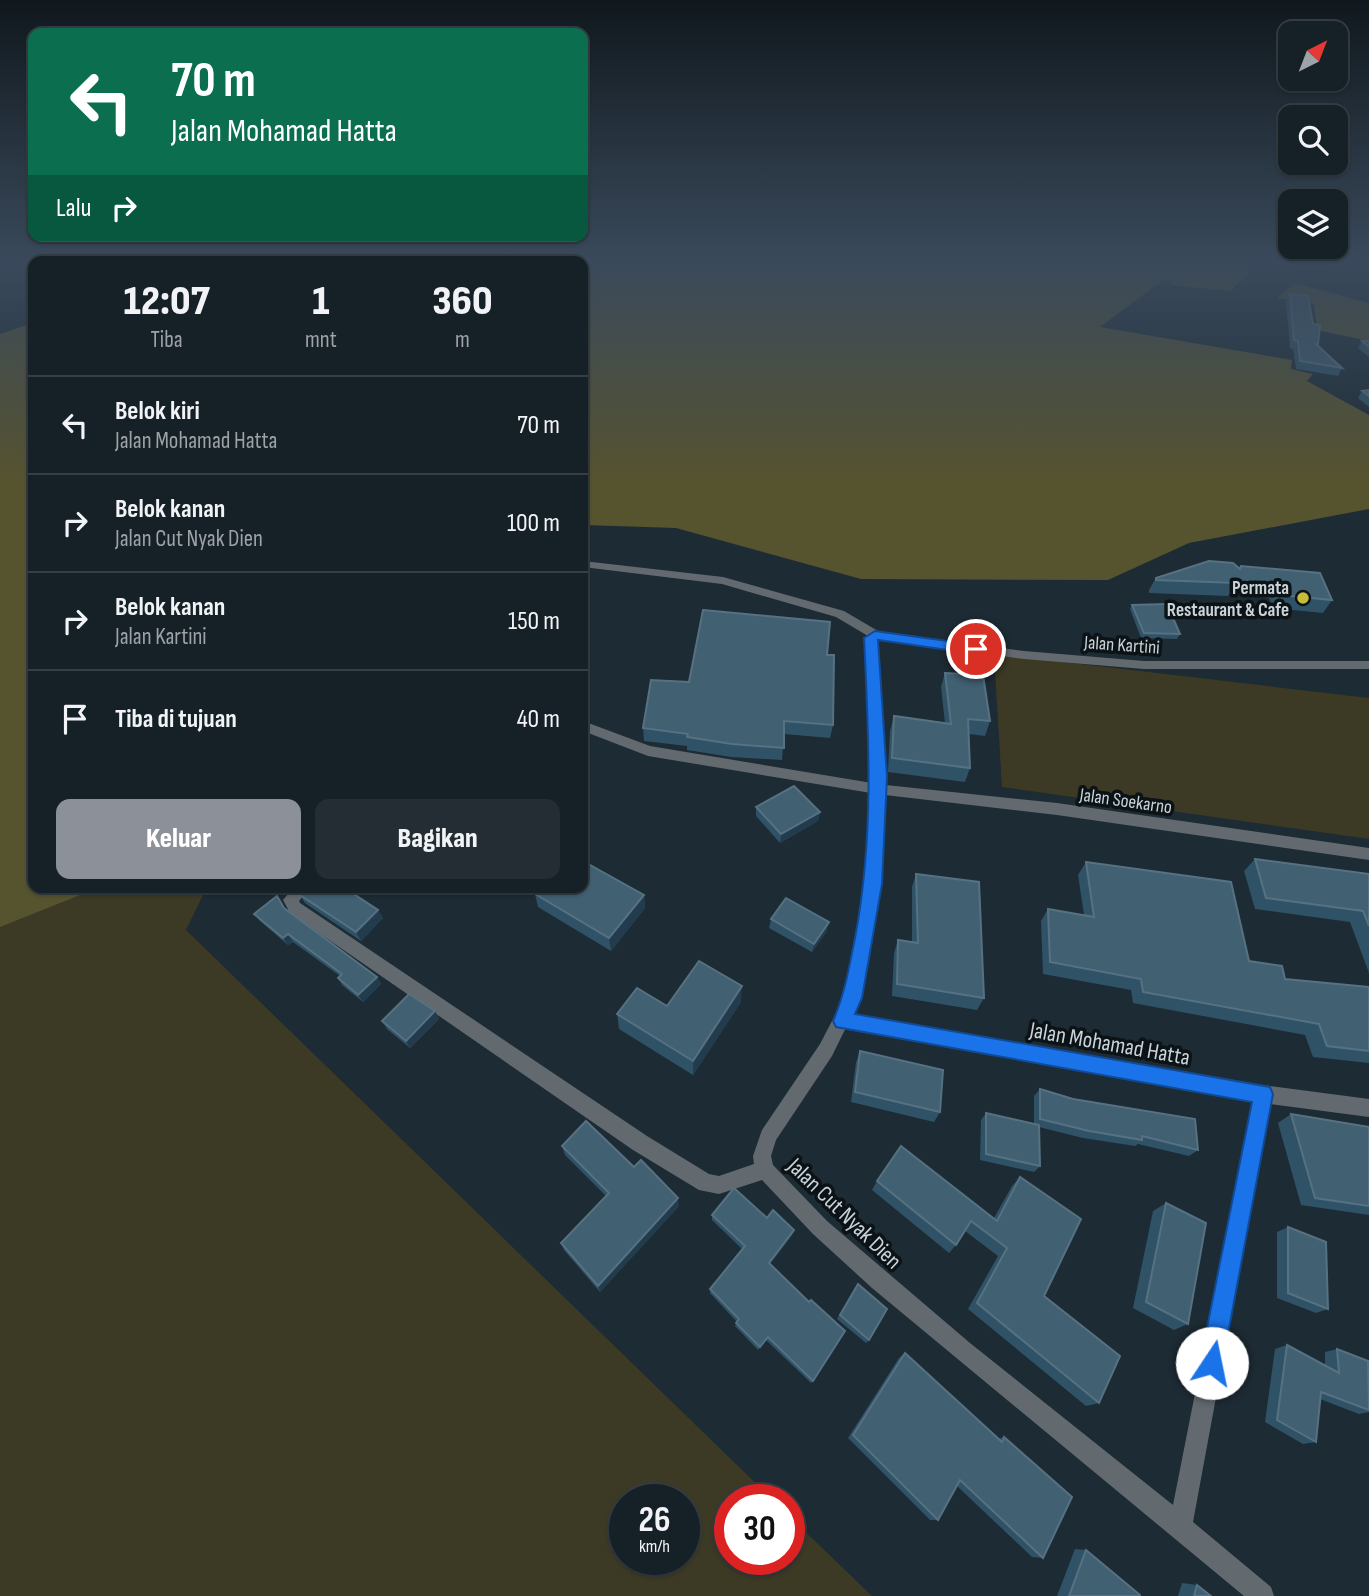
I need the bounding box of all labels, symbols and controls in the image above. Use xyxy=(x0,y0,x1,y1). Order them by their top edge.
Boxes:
north arrow xyxy=(1278,21,1348,91)
map controls xyxy=(1278,21,1348,259)
text: 70 m xyxy=(171,52,256,111)
icon: left xyxy=(56,56,147,147)
button: search xyxy=(1278,105,1348,175)
text: Jalan Mohamad Hatta xyxy=(171,112,397,151)
icon: right xyxy=(105,189,143,227)
button: layers xyxy=(1278,189,1348,259)
text: Lalu xyxy=(56,193,91,224)
text: 12:07 xyxy=(123,276,210,327)
text: 1 xyxy=(312,276,330,327)
text: 360 xyxy=(432,276,493,327)
text: Tiba xyxy=(151,326,183,354)
text: mnt xyxy=(305,326,337,354)
text: m xyxy=(455,326,470,354)
text: Belok kiri xyxy=(115,396,200,427)
icon: left xyxy=(56,406,94,444)
text: 70 m xyxy=(517,410,560,441)
text: Jalan Mohamad Hatta xyxy=(115,427,277,455)
text: Belok kanan xyxy=(115,494,225,525)
icon: right xyxy=(56,504,94,542)
text: 100 m xyxy=(507,508,560,539)
text: Jalan Cut Nyak Dien xyxy=(115,525,263,553)
place label: Permata Restaurant & Cafe xyxy=(1167,577,1289,622)
marker: Permata Restaurant & Cafe xyxy=(1295,590,1311,606)
text: Belok kanan xyxy=(115,592,225,623)
icon: right xyxy=(56,602,94,640)
text: 150 m xyxy=(508,606,560,637)
pin xyxy=(946,619,1006,679)
text: Jalan Kartini xyxy=(115,623,207,651)
icon: arrive xyxy=(957,630,995,668)
street label: Jalan Kartini xyxy=(1082,631,1160,660)
icon: arrive xyxy=(56,700,94,738)
text: Tiba di tujuan xyxy=(115,704,237,735)
text: 40 m xyxy=(517,704,560,735)
street label: Jalan Soekarno xyxy=(1077,783,1173,819)
button: Keluar xyxy=(56,799,301,879)
button: Bagikan xyxy=(315,799,560,879)
street label: Jalan Mohamad Hatta xyxy=(1027,1016,1192,1072)
street label: Jalan Cut Nyak Dien xyxy=(781,1152,907,1275)
position arrow xyxy=(1175,1326,1249,1400)
speed limit sign: 30 xyxy=(714,1484,805,1575)
text: 26 xyxy=(639,1499,670,1542)
text: km/h xyxy=(639,1536,670,1557)

